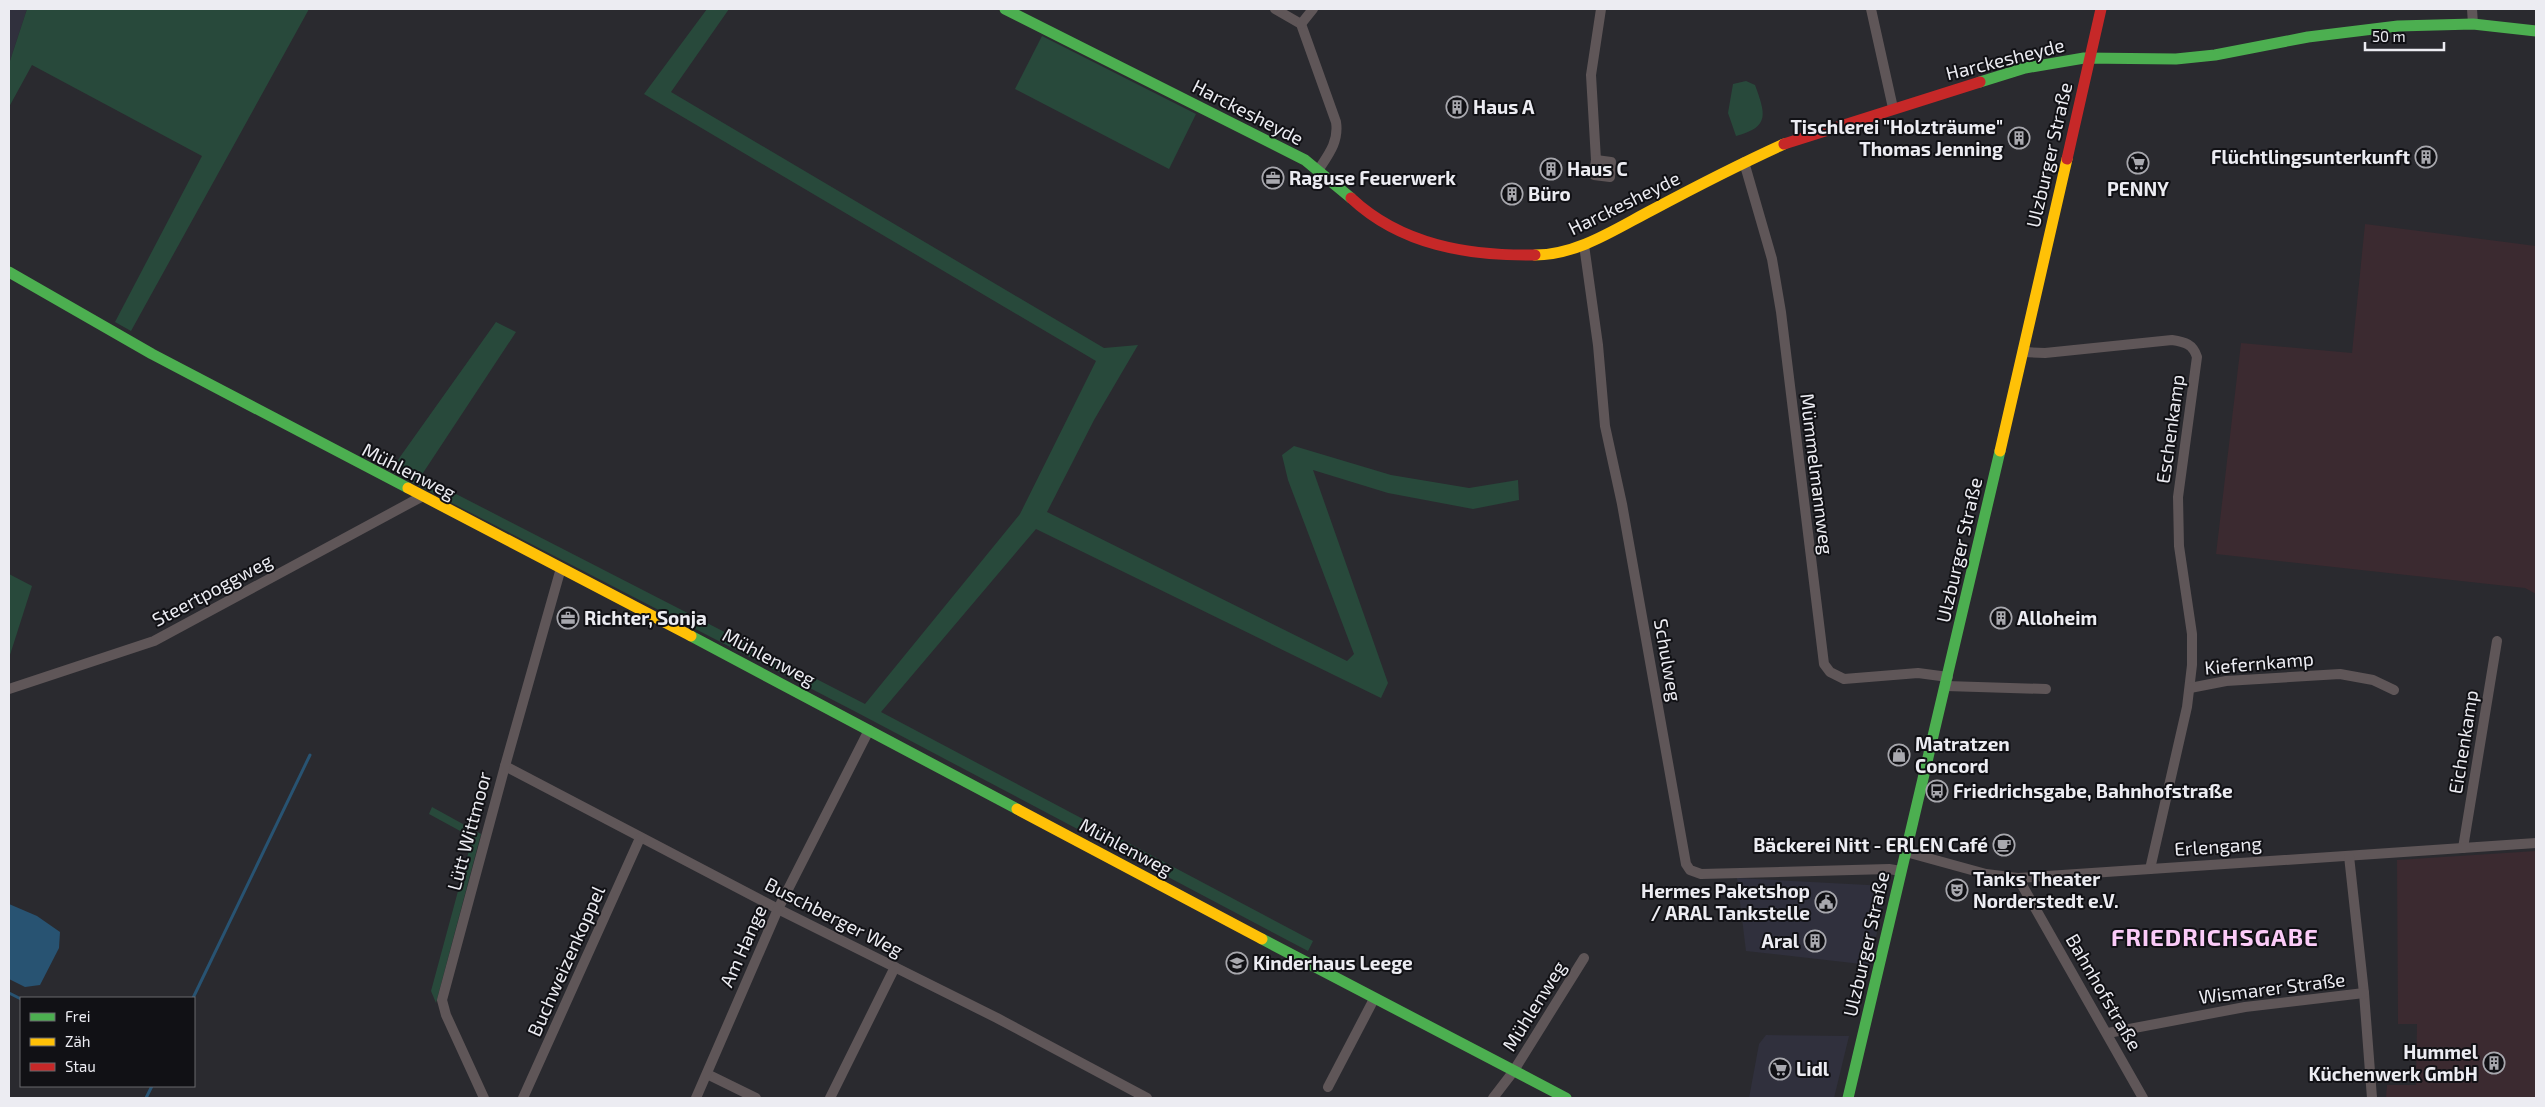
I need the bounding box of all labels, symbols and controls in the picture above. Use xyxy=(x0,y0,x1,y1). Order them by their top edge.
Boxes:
scale bar xyxy=(2365,20,2444,52)
text: 50 m xyxy=(2372,27,2406,45)
street label: Harckesheyde xyxy=(1943,33,2066,84)
street label: Harckesheyde xyxy=(1189,74,1307,149)
street label: Ulzburger Straße xyxy=(2021,80,2076,230)
building icon: Haus A xyxy=(1445,95,1469,119)
place label: Haus A xyxy=(1473,95,1535,118)
place label: Tischlerei "Holzträume" Thomas Jenning xyxy=(1790,115,2003,160)
building icon: Tischlerei "Holzträume" Thomas Jenning xyxy=(2007,126,2031,150)
place label: Flüchtlingsunterkunft xyxy=(2211,145,2410,168)
building icon: Flüchtlingsunterkunft xyxy=(2414,145,2438,169)
supermarket icon: PENNY xyxy=(2126,151,2150,175)
building icon: Haus C xyxy=(1539,157,1563,181)
place label: Haus C xyxy=(1567,157,1628,180)
office icon: Raguse Feuerwerk xyxy=(1261,166,1285,190)
place label: Raguse Feuerwerk xyxy=(1289,166,1456,189)
street label: Harckesheyde xyxy=(1564,166,1683,239)
place label: PENNY xyxy=(2107,177,2169,200)
building icon: Büro xyxy=(1500,182,1524,206)
place label: Büro xyxy=(1528,182,1571,205)
street label: Eschenkamp xyxy=(2150,373,2189,485)
street label: Mümmelmannweg xyxy=(1796,392,1839,556)
street label: Mühlenweg xyxy=(359,437,460,504)
street label: Ulzburger Straße xyxy=(1931,475,1986,625)
street label: Steertpoggweg xyxy=(148,548,276,631)
office icon: Richter, Sonja xyxy=(556,606,580,630)
place label: Richter, Sonja xyxy=(584,606,707,629)
building icon: Alloheim xyxy=(1989,606,2013,630)
place label: Alloheim xyxy=(2017,606,2097,629)
street label: Schulweg xyxy=(1650,617,1687,703)
street label: Mühlenweg xyxy=(719,623,820,691)
street label: Kiefernkamp xyxy=(2203,646,2315,679)
street label: Eichenkamp xyxy=(2443,688,2482,795)
place label: Matratzen Concord xyxy=(1915,732,2010,777)
shop icon: Matratzen Concord xyxy=(1887,743,1911,767)
street label: Lütt Wittmoor xyxy=(442,769,496,893)
bus stop icon: Friedrichsgabe, Bahnhofstraße xyxy=(1925,779,1949,803)
place label: Friedrichsgabe, Bahnhofstraße xyxy=(1953,779,2233,802)
street label: Mühlenweg xyxy=(1076,813,1177,881)
street label: Erlengang xyxy=(2173,831,2263,860)
place label: Bäckerei Nitt - ERLEN Café xyxy=(1753,833,1988,856)
cafe icon: Bäckerei Nitt - ERLEN Café xyxy=(1992,833,2016,857)
place label: Tanks Theater Norderstedt e.V. xyxy=(1973,867,2119,912)
street label: Ulzburger Straße xyxy=(1838,869,1893,1019)
street label: Buschberger Weg xyxy=(761,872,907,961)
theatre icon: Tanks Theater Norderstedt e.V. xyxy=(1945,878,1969,902)
place label: Hermes Paketshop / ARAL Tankstelle xyxy=(1641,879,1810,924)
street label: Buchweizenkoppel xyxy=(522,882,609,1040)
public building icon: Hermes Paketshop / ARAL Tankstelle xyxy=(1814,890,1838,914)
street label: Am Hange xyxy=(714,901,771,990)
district label: FRIEDRICHSGABE xyxy=(2111,922,2319,951)
place label: Aral xyxy=(1761,929,1800,952)
building icon: Aral xyxy=(1803,929,1827,953)
street label: Bahnhofstraße xyxy=(2062,929,2147,1054)
school or university icon: Kinderhaus Leege xyxy=(1225,951,1249,975)
place label: Kinderhaus Leege xyxy=(1253,951,1413,974)
street label: Mühlenweg xyxy=(1497,956,1571,1055)
street label: Wismarer Straße xyxy=(2197,967,2346,1008)
legend xyxy=(20,997,195,1087)
text: Frei xyxy=(65,1007,90,1025)
text: Zäh xyxy=(65,1032,90,1050)
place label: Hummel Küchenwerk GmbH xyxy=(2309,1040,2479,1085)
building icon: Hummel Küchenwerk GmbH xyxy=(2482,1051,2506,1075)
text: Stau xyxy=(65,1057,96,1075)
supermarket icon: Lidl xyxy=(1768,1057,1792,1081)
place label: Lidl xyxy=(1796,1057,1830,1080)

